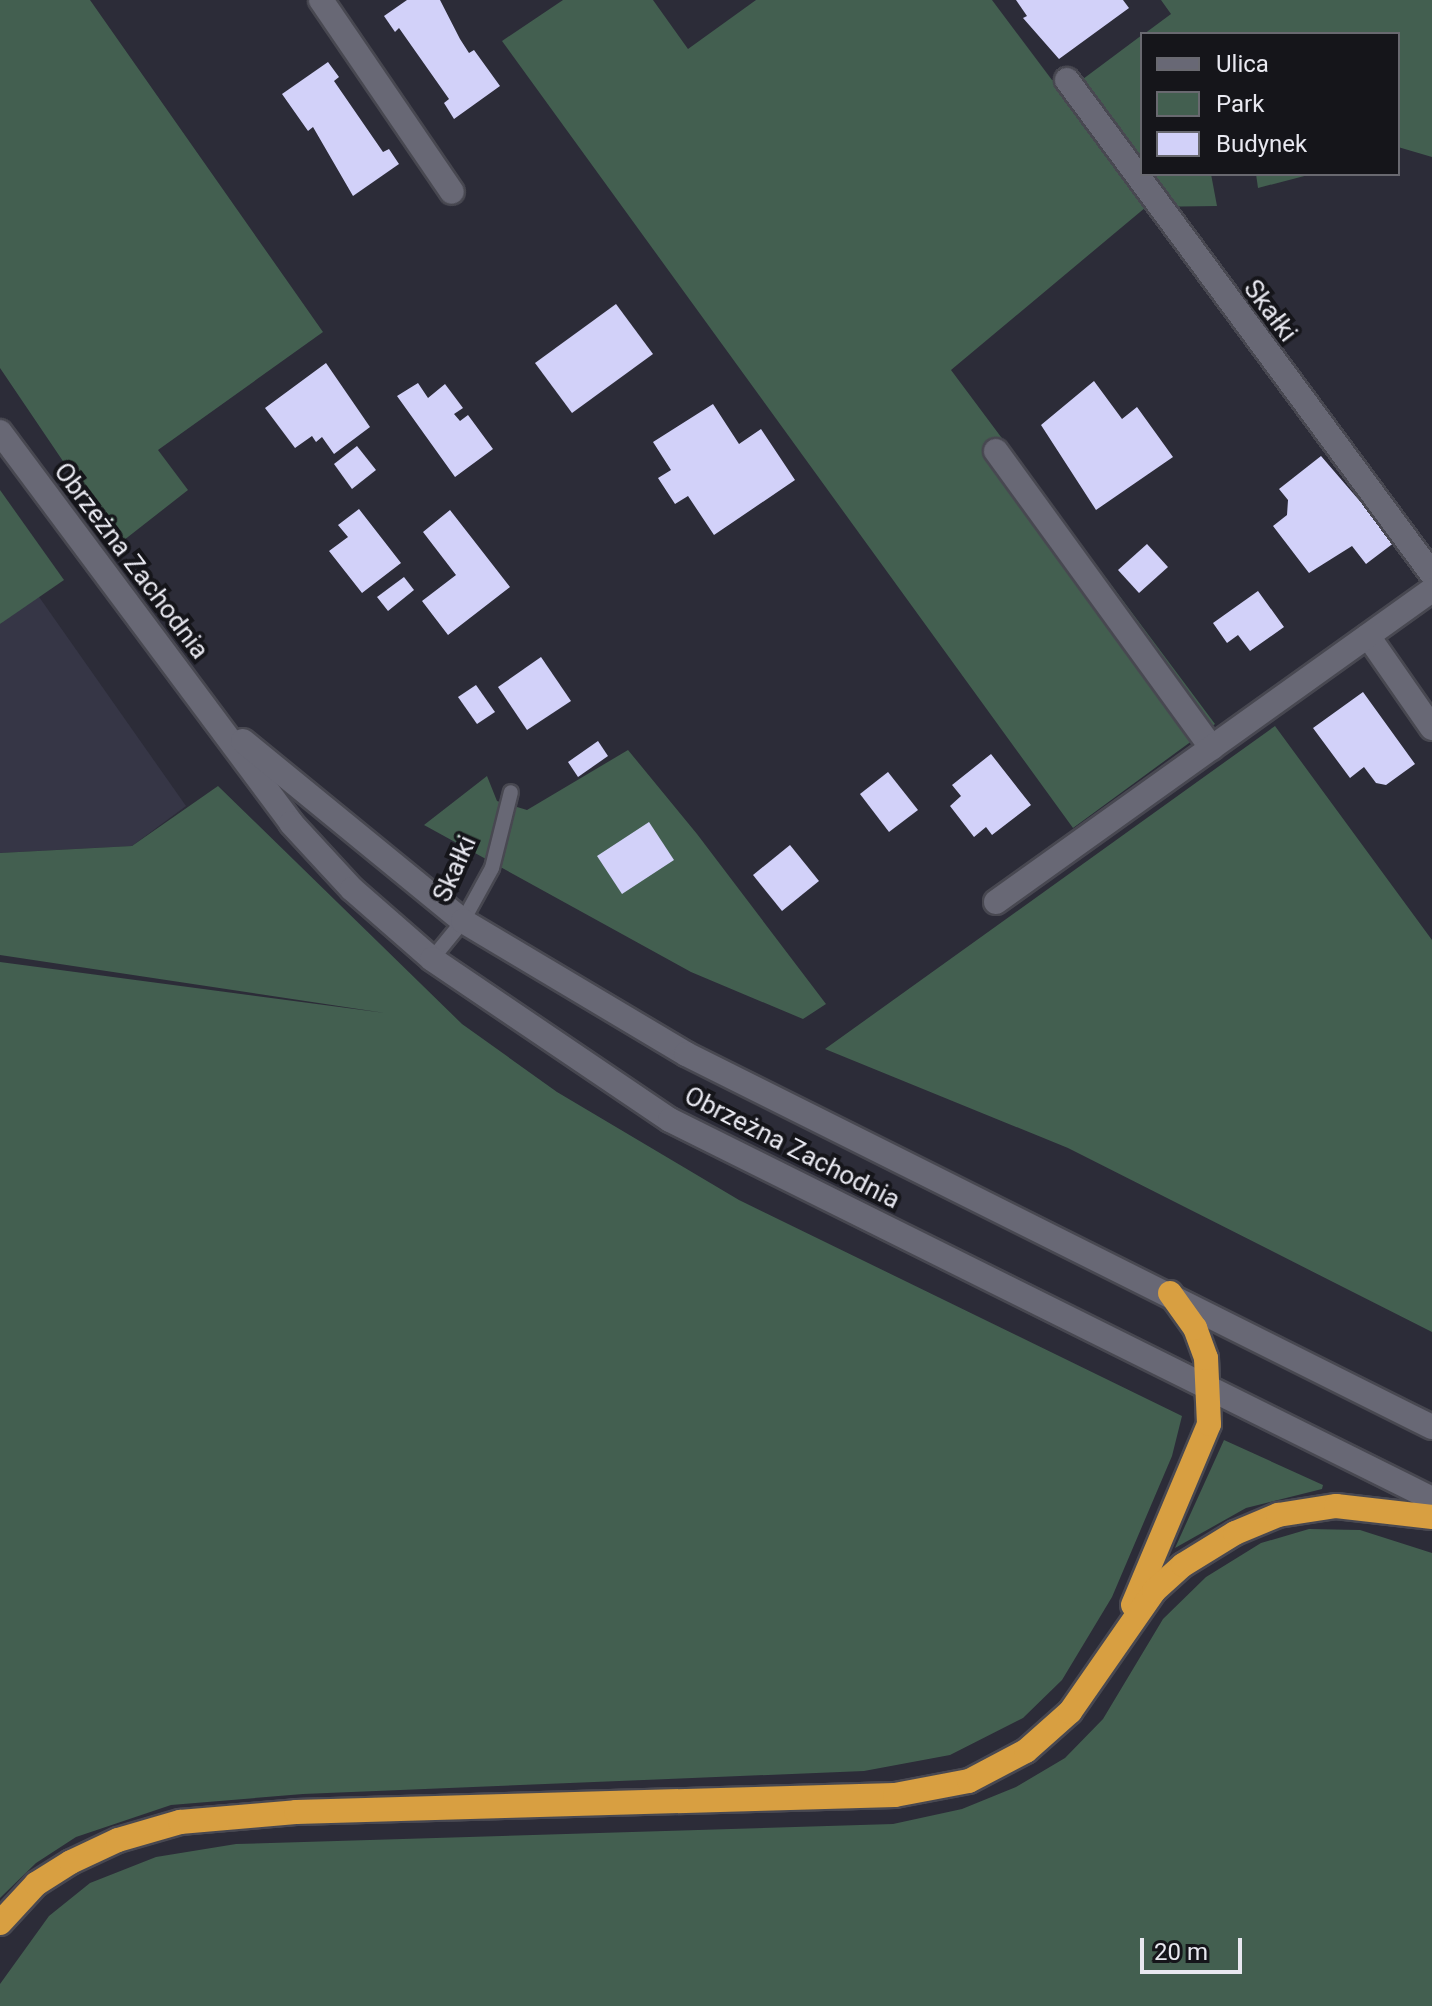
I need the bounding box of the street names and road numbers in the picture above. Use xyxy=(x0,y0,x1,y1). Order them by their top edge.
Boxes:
street label: Skałki xyxy=(1237,274,1303,348)
street label: Obrzeżna Zachodnia xyxy=(47,457,215,665)
street label: Skałki xyxy=(427,831,483,907)
street label: Obrzeżna Zachodnia xyxy=(679,1080,905,1216)

